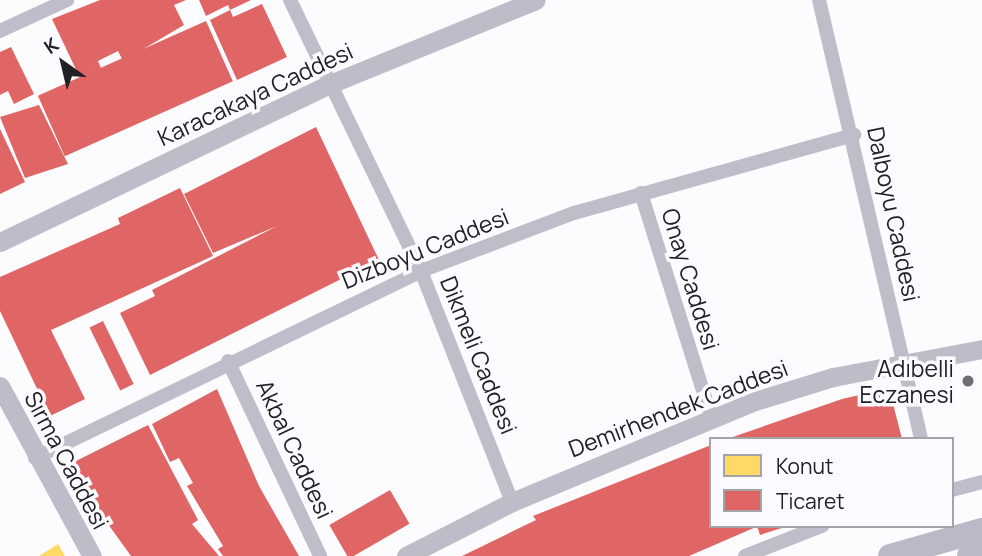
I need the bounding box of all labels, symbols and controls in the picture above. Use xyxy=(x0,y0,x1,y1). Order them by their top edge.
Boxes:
north arrow xyxy=(28,28,98,98)
text: K xyxy=(39,31,64,60)
street label: Karacakaya Caddesi xyxy=(153,37,357,151)
street label: Dalboyu Caddesi xyxy=(862,124,926,304)
street label: Dizboyu Caddesi xyxy=(338,202,512,294)
street label: Onay Caddesi xyxy=(656,205,726,353)
street label: Dikmeli Caddesi xyxy=(435,272,523,438)
street label: Demirhendek Caddesi xyxy=(565,353,791,463)
place label: Adıbelli Eczanesi xyxy=(859,354,954,408)
marker: Adıbelli Eczanesi xyxy=(960,373,976,389)
street label: Akbal Caddesi xyxy=(251,375,339,523)
street label: Sırma Caddesi xyxy=(19,386,115,534)
legend xyxy=(709,437,954,528)
text: Konut xyxy=(776,452,833,480)
text: Ticaret xyxy=(776,487,845,515)

